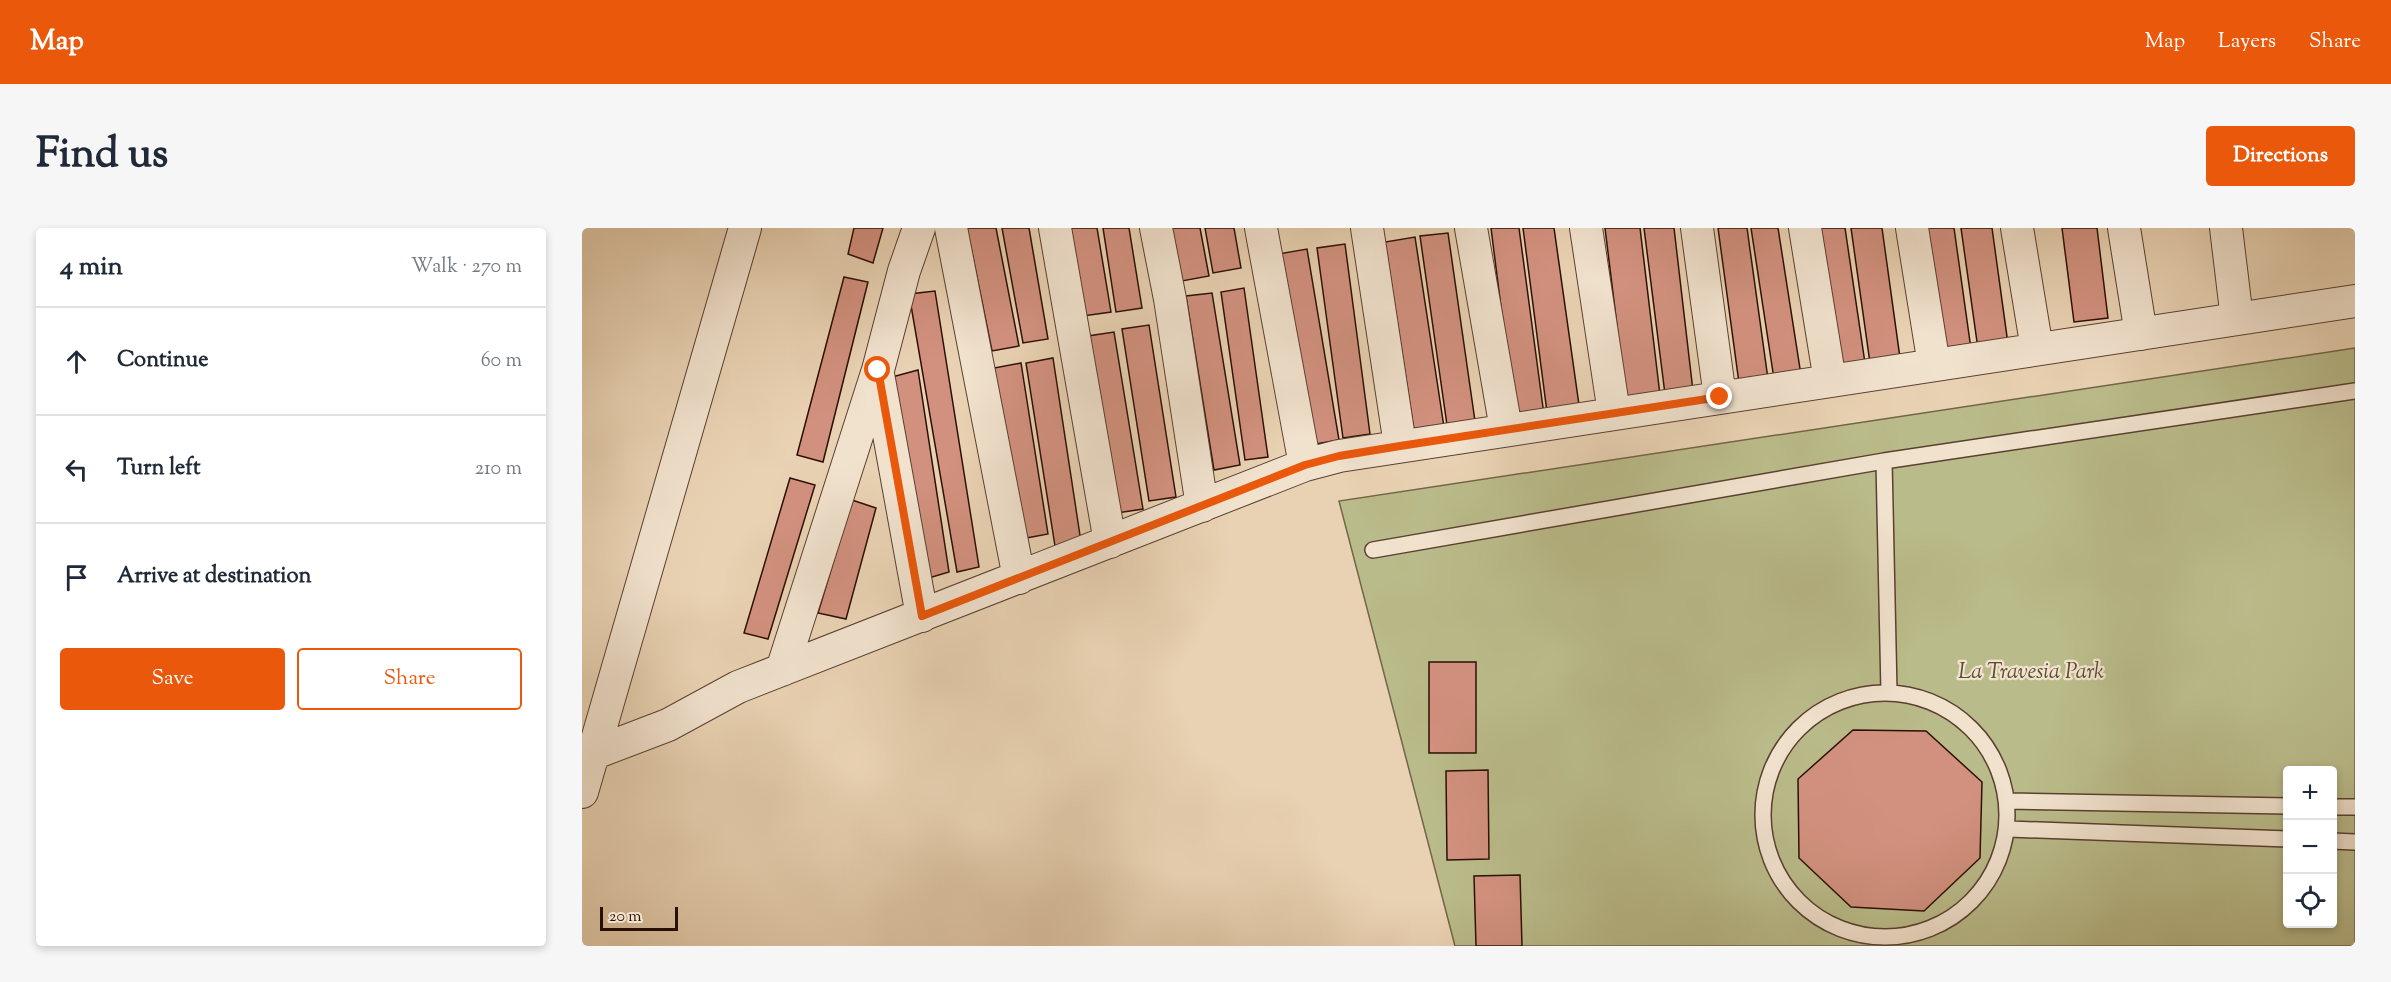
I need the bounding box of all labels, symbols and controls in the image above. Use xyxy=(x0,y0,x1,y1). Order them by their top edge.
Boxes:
text: Map xyxy=(30,22,84,62)
text: Map xyxy=(2145,27,2185,57)
text: Layers xyxy=(2218,27,2276,57)
text: Share xyxy=(2309,27,2361,57)
text: Find us xyxy=(36,126,168,186)
button: Directions xyxy=(2206,126,2355,186)
text: 4 min xyxy=(60,249,123,286)
text: Walk · 270 m xyxy=(411,253,522,282)
icon: ahead xyxy=(60,345,93,378)
text: Continue xyxy=(117,345,208,377)
text: 60 m xyxy=(481,347,522,376)
route start xyxy=(864,356,890,382)
route end xyxy=(1706,383,1732,409)
icon: left xyxy=(60,453,93,486)
text: Turn left xyxy=(117,453,200,485)
text: 210 m xyxy=(475,455,522,484)
icon: arrive xyxy=(60,561,93,594)
text: Arrive at destination xyxy=(117,561,312,593)
button: Save xyxy=(60,648,285,710)
button: Share xyxy=(297,648,522,710)
park label: La Travesia Park xyxy=(1958,657,2104,689)
map controls xyxy=(2283,766,2337,928)
button: + xyxy=(2283,766,2337,820)
button: − xyxy=(2283,820,2337,874)
button: locate xyxy=(2283,874,2337,928)
scale bar xyxy=(600,904,678,932)
text: 20 m xyxy=(609,906,642,929)

